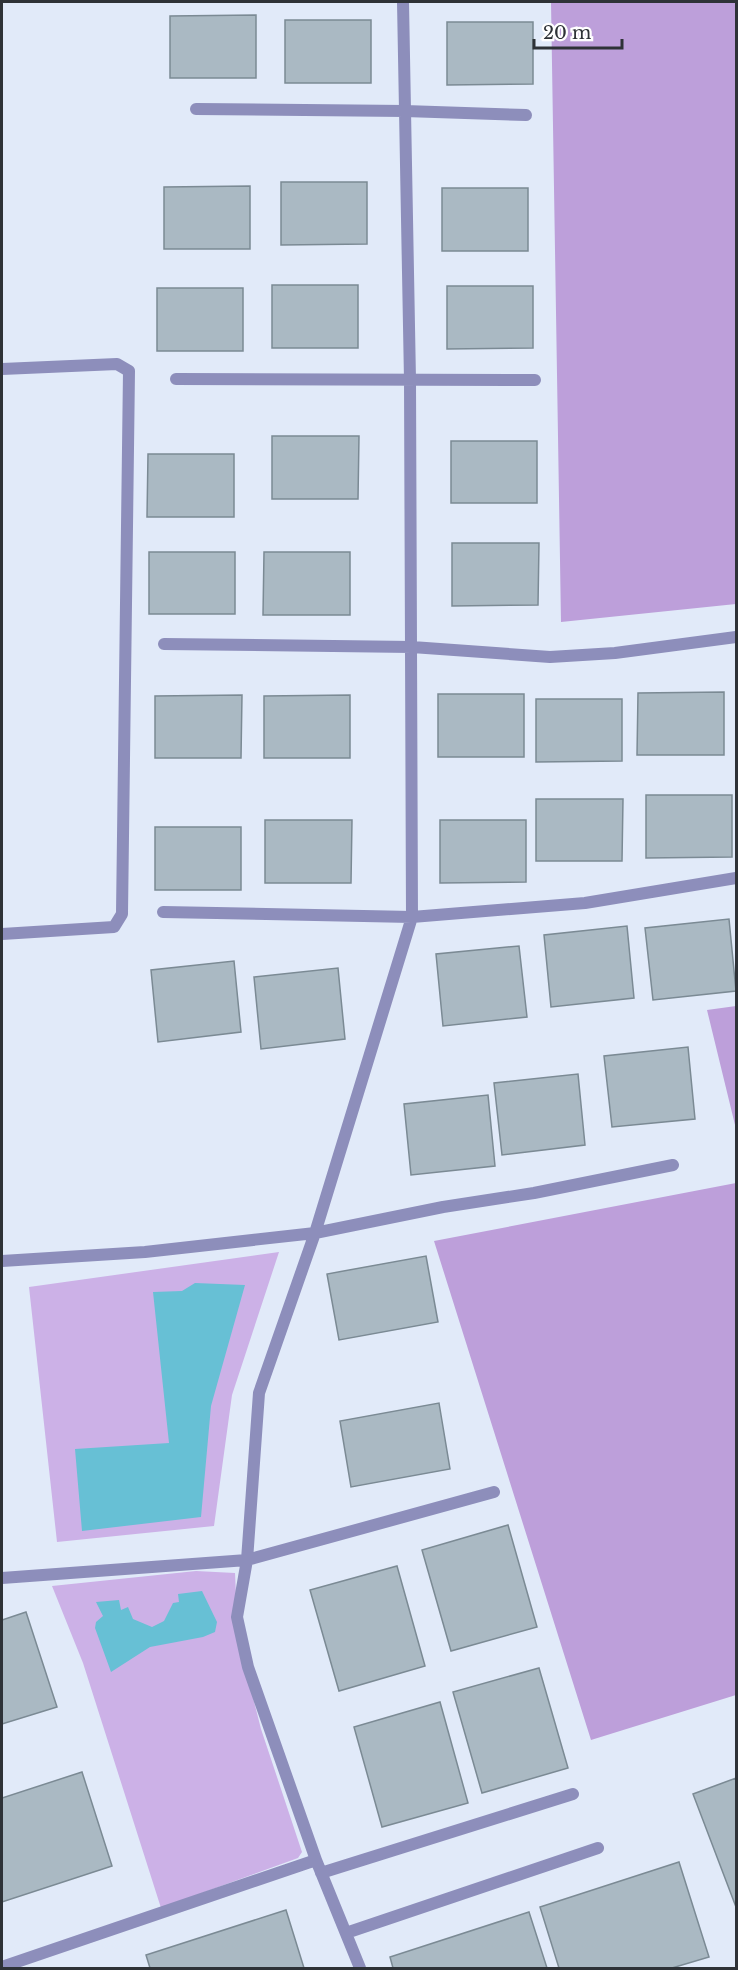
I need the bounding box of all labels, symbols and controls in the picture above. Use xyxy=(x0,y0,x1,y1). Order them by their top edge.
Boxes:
scale bar xyxy=(534,12,622,50)
text: 20 m xyxy=(543,22,591,44)

